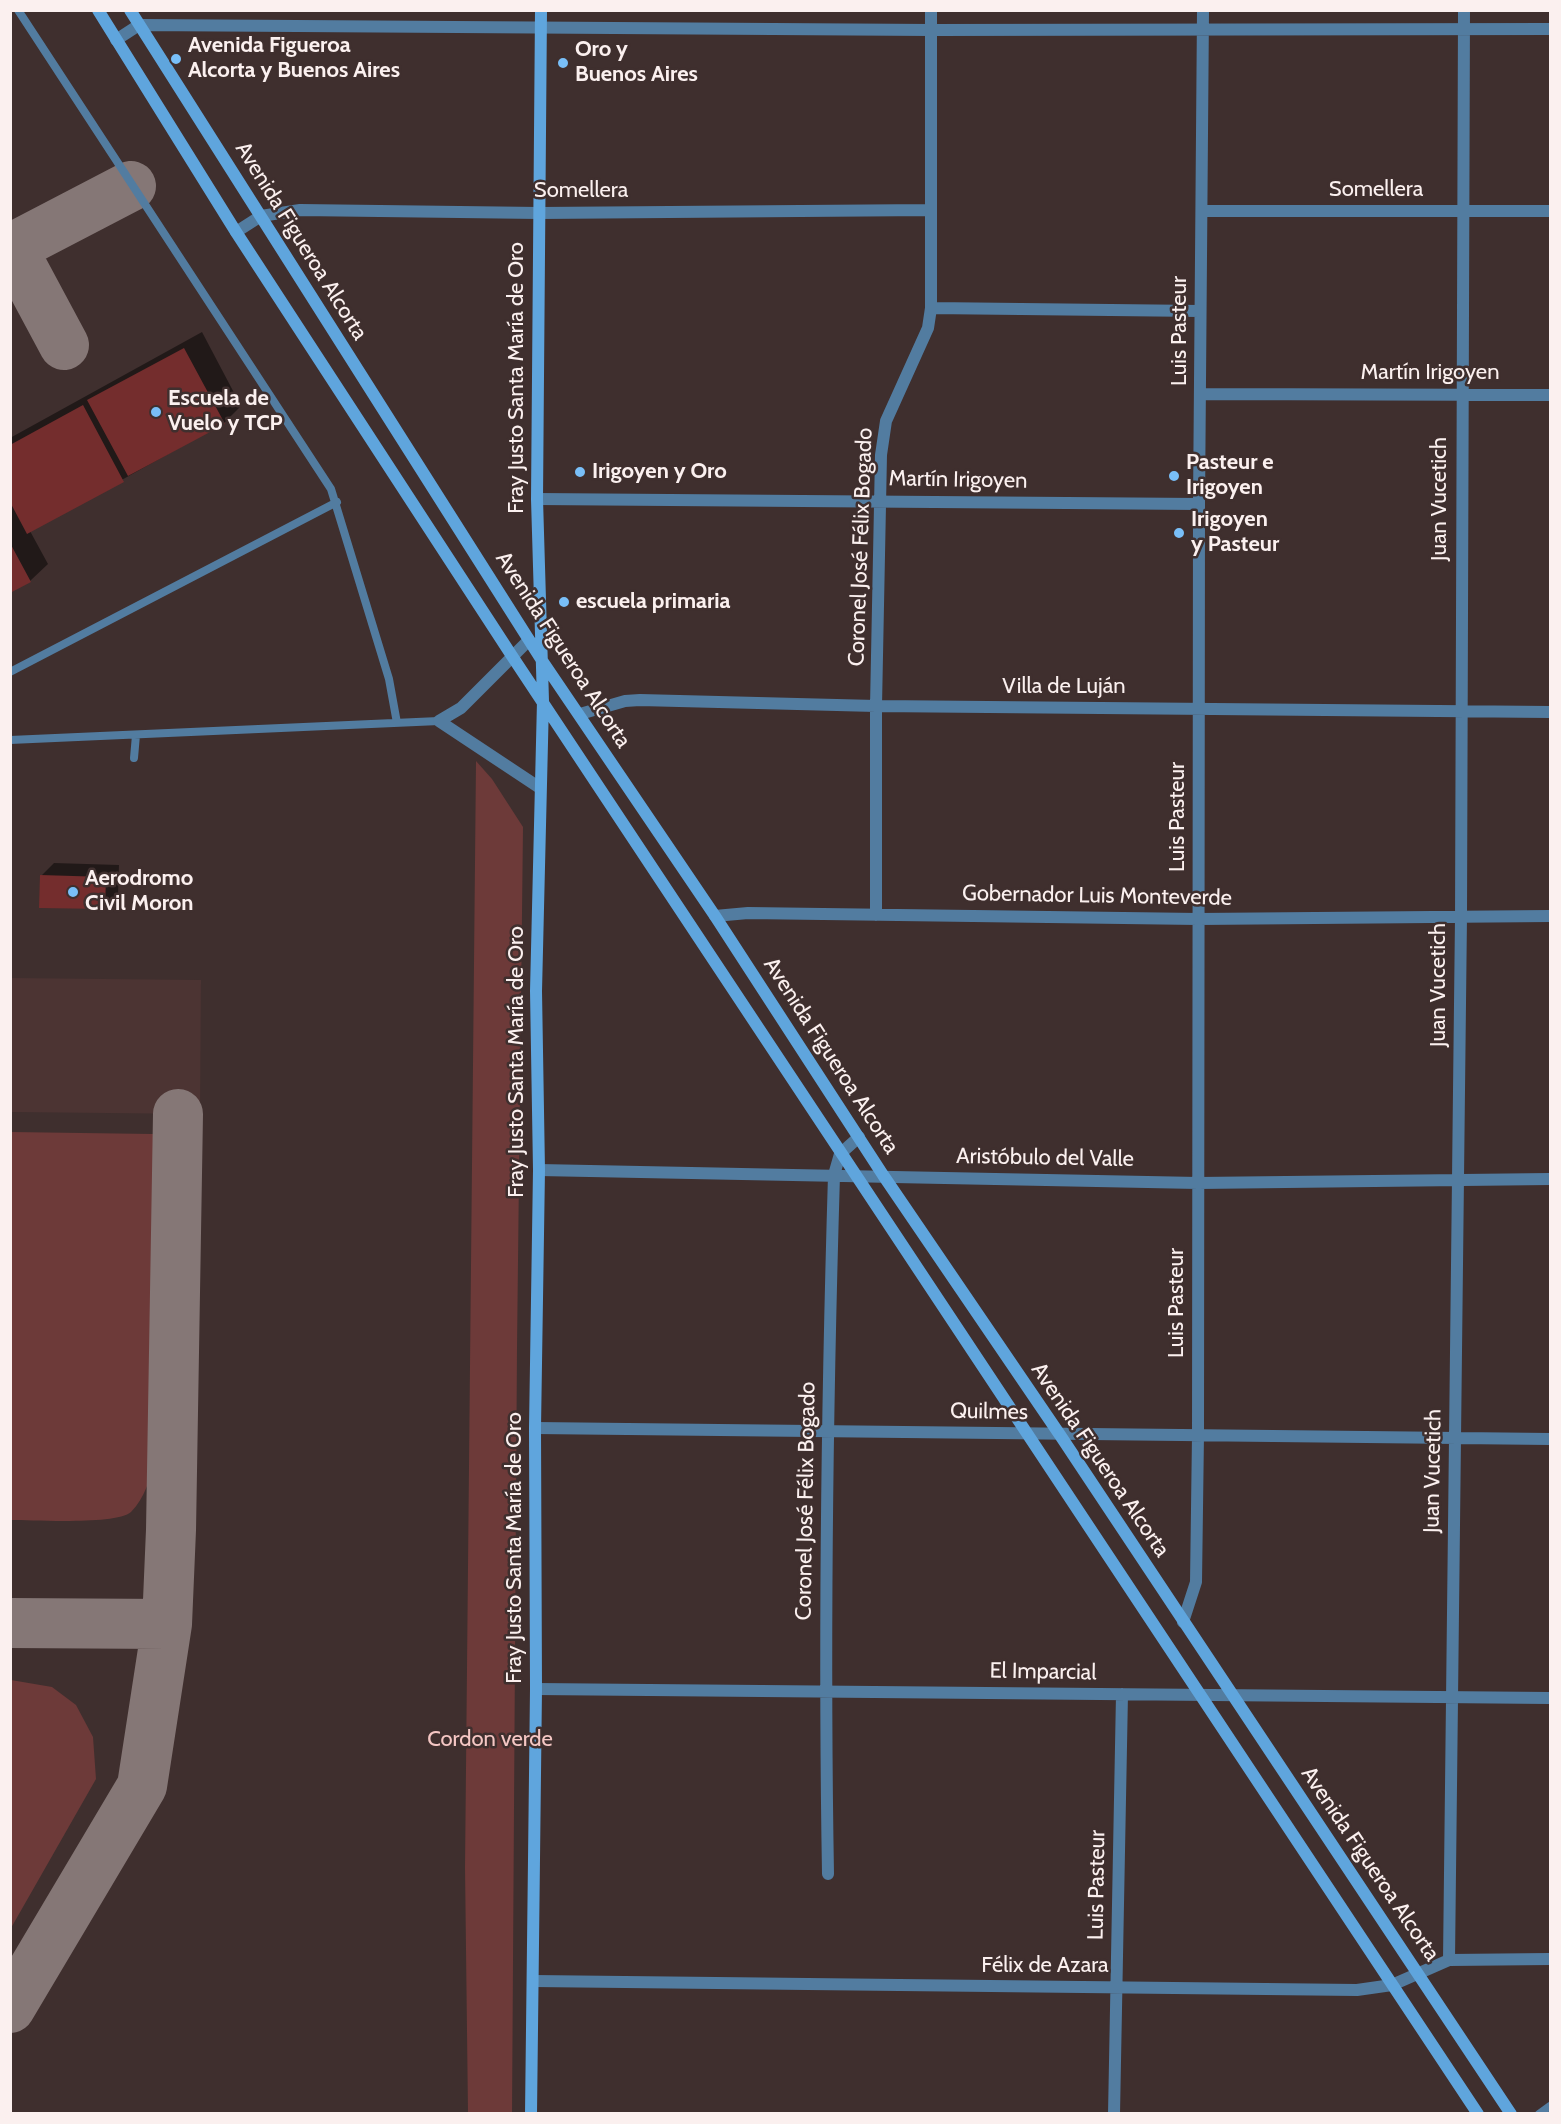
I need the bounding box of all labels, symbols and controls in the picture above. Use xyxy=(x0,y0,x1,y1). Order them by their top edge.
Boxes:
place label: Avenida Figueroa Alcorta y Buenos Aires xyxy=(188,33,400,84)
place label: Oro y Buenos Aires xyxy=(575,37,698,88)
marker: Avenida Figueroa Alcorta y Buenos Aires xyxy=(169,52,183,66)
marker: Oro y Buenos Aires xyxy=(556,56,570,70)
street label: Avenida Figueroa Alcorta xyxy=(229,137,373,345)
street label: Somellera xyxy=(1329,177,1423,203)
street label: Somellera xyxy=(534,178,628,204)
street label: Fray Justo Santa María de Oro xyxy=(504,242,530,514)
street label: Luis Pasteur xyxy=(1167,276,1193,386)
street label: Martín Irigoyen xyxy=(1361,360,1499,386)
place label: Escuela de Vuelo y TCP xyxy=(168,386,283,438)
marker: Escuela de Vuelo y TCP xyxy=(149,405,163,419)
street label: Coronel José Félix Bogado xyxy=(844,427,878,667)
street label: Juan Vucetich xyxy=(1427,437,1453,561)
place label: Pasteur e Irigoyen xyxy=(1186,450,1274,502)
place label: Irigoyen y Oro xyxy=(592,459,727,485)
marker: Irigoyen y Oro xyxy=(573,465,587,479)
street label: Martín Irigoyen xyxy=(888,466,1028,494)
marker: Pasteur e Irigoyen xyxy=(1167,469,1181,483)
place label: Irigoyen y Pasteur xyxy=(1191,507,1279,558)
marker: Irigoyen y Pasteur xyxy=(1172,526,1186,540)
street label: Avenida Figueroa Alcorta xyxy=(490,547,636,753)
place label: escuela primaria xyxy=(576,589,731,615)
marker: escuela primaria xyxy=(557,595,571,609)
street label: Villa de Luján xyxy=(1002,674,1126,700)
street label: Luis Pasteur xyxy=(1165,762,1191,872)
place label: Aerodromo Civil Moron xyxy=(85,866,193,918)
street label: Gobernador Luis Monteverde xyxy=(962,880,1232,912)
marker: Aerodromo Civil Moron xyxy=(66,885,80,899)
street label: Juan Vucetich xyxy=(1426,923,1452,1047)
street label: Fray Justo Santa María de Oro xyxy=(504,926,530,1198)
street label: Avenida Figueroa Alcorta xyxy=(758,953,904,1159)
street label: Aristóbulo del Valle xyxy=(956,1143,1134,1173)
street label: Luis Pasteur xyxy=(1164,1248,1190,1358)
street label: Avenida Figueroa Alcorta xyxy=(1025,1358,1175,1562)
street label: Coronel José Félix Bogado xyxy=(791,1381,821,1621)
street label: Quilmes xyxy=(950,1398,1028,1426)
street label: Juan Vucetich xyxy=(1419,1409,1447,1533)
street label: Fray Justo Santa María de Oro xyxy=(502,1412,528,1684)
street label: El Imparcial xyxy=(989,1658,1097,1686)
park label: Cordon verde xyxy=(427,1727,553,1753)
street label: Avenida Figueroa Alcorta xyxy=(1295,1762,1445,1966)
street label: Luis Pasteur xyxy=(1083,1830,1111,1940)
street label: Félix de Azara xyxy=(981,1953,1109,1979)

